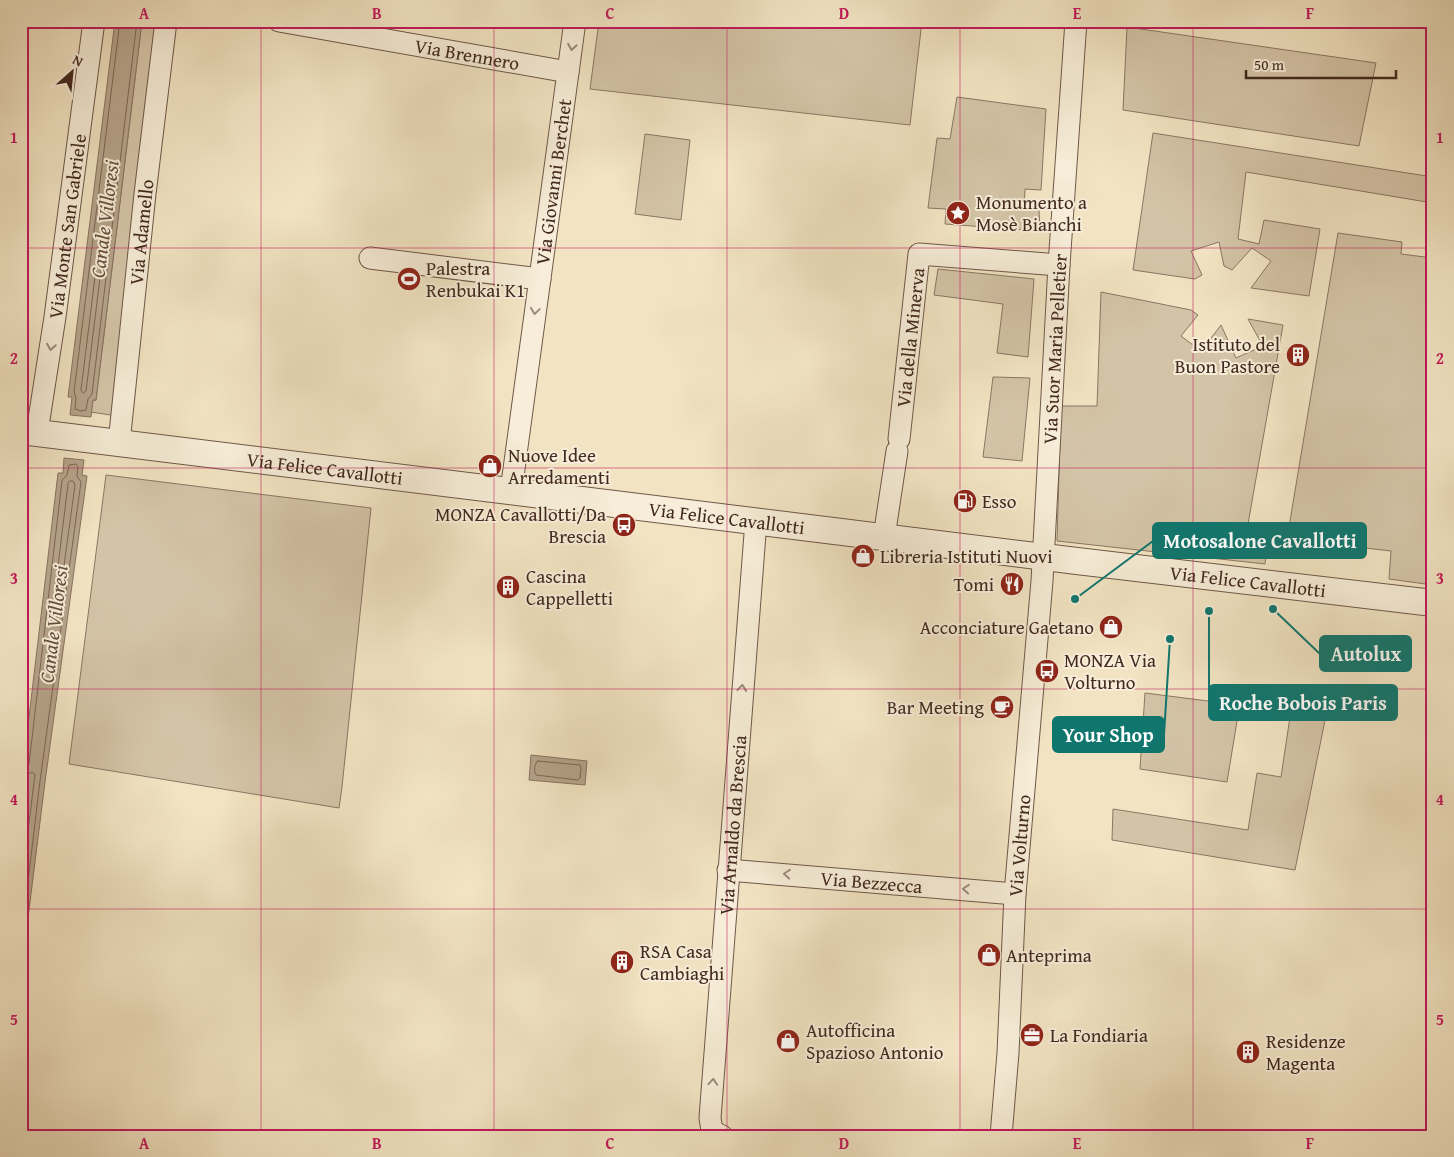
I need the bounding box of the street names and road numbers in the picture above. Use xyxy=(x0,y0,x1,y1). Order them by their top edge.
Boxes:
street label: Via Brennero xyxy=(413,31,522,77)
street label: Via Giovanni Berchet xyxy=(528,97,578,267)
street label: Via Monte San Gabriele xyxy=(41,132,93,320)
street label: Via Adamello xyxy=(122,178,161,287)
street label: Via Suor Maria Pelletier xyxy=(1035,253,1074,445)
street label: Via della Minerva xyxy=(889,266,931,409)
street label: Via Felice Cavallotti xyxy=(245,445,404,492)
street label: Via Felice Cavallotti xyxy=(647,494,806,541)
street label: Via Felice Cavallotti xyxy=(1168,558,1327,604)
street label: Via Arnaldo da Brescia xyxy=(712,734,753,916)
street label: Via Volturno xyxy=(1001,793,1038,898)
street label: Via Bezzecca xyxy=(819,864,924,900)

